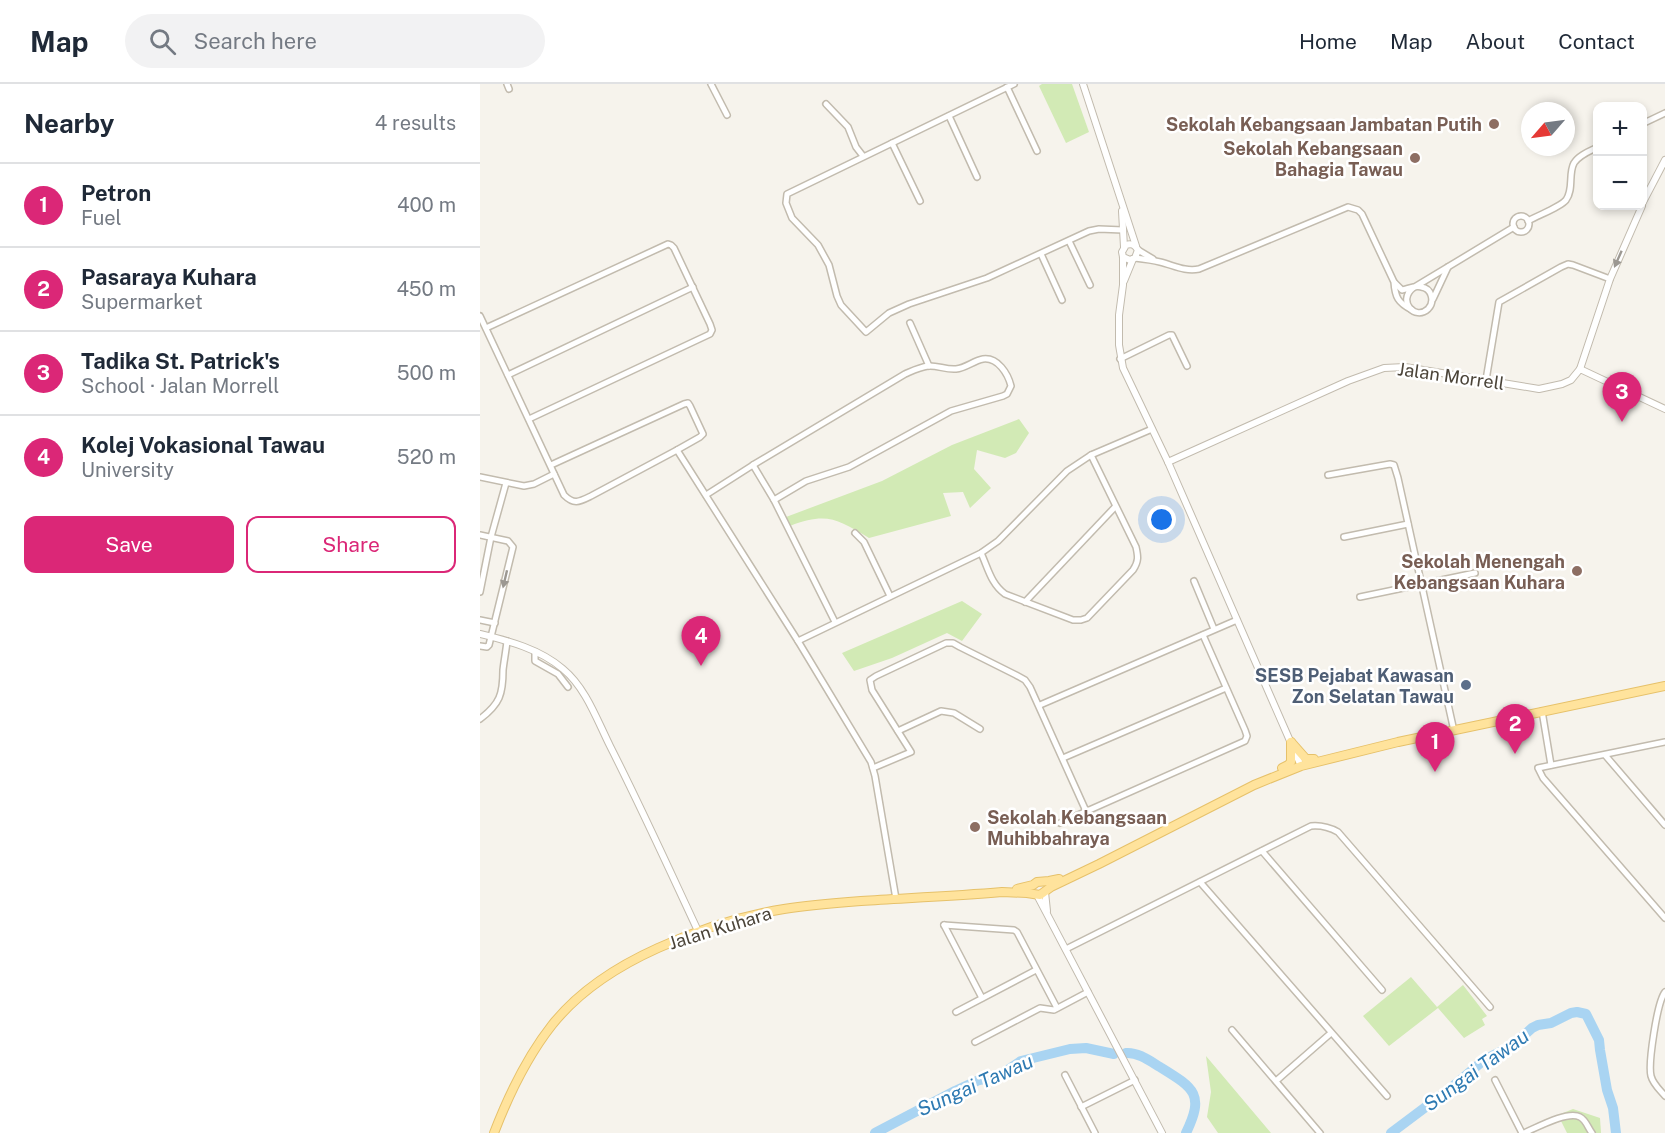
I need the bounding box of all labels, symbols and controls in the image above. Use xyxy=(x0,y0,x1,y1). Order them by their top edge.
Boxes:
search box xyxy=(125,14,545,68)
text: Map xyxy=(30,25,89,58)
icon: search xyxy=(146,25,179,58)
text: Search here xyxy=(194,28,317,54)
text: Home xyxy=(1299,29,1357,54)
text: Map xyxy=(1390,29,1433,54)
text: About xyxy=(1466,29,1525,54)
text: Contact xyxy=(1558,29,1635,54)
north arrow xyxy=(1521,102,1575,156)
map controls xyxy=(1593,102,1647,210)
button: + xyxy=(1593,102,1647,156)
text: Nearby xyxy=(24,108,114,139)
text: 4 results xyxy=(375,111,456,135)
place label: Sekolah Kebangsaan Jambatan Putih xyxy=(1166,114,1482,135)
marker: Sekolah Kebangsaan Jambatan Putih xyxy=(1487,117,1501,131)
place label: Sekolah Kebangsaan Bahagia Tawau xyxy=(1223,138,1403,180)
marker: Sekolah Kebangsaan Bahagia Tawau xyxy=(1408,151,1422,165)
button: − xyxy=(1593,156,1647,210)
text: Petron xyxy=(81,180,151,206)
text: 1 xyxy=(39,193,48,217)
text: 400 m xyxy=(397,193,456,217)
text: Fuel xyxy=(81,206,122,230)
one-way arrow xyxy=(1613,250,1623,268)
text: Pasaraya Kuhara xyxy=(81,264,257,290)
text: 2 xyxy=(37,277,50,301)
text: 450 m xyxy=(396,277,456,301)
text: Supermarket xyxy=(81,290,203,314)
text: Tadika St. Patrick's xyxy=(81,348,280,374)
street label: Jalan Morrell xyxy=(1396,358,1506,394)
text: 3 xyxy=(37,361,50,385)
text: 500 m xyxy=(397,361,456,385)
pin: 3 xyxy=(1602,372,1642,422)
text: School · Jalan Morrell xyxy=(81,374,279,398)
text: Kolej Vokasional Tawau xyxy=(81,432,325,458)
text: 4 xyxy=(37,445,50,469)
text: 520 m xyxy=(397,445,456,469)
text: University xyxy=(81,458,174,482)
your location xyxy=(1147,505,1176,534)
button: Save xyxy=(24,516,234,573)
button: Share xyxy=(246,516,456,573)
place label: Sekolah Menengah Kebangsaan Kuhara xyxy=(1394,551,1565,593)
marker: Sekolah Menengah Kebangsaan Kuhara xyxy=(1570,564,1584,578)
one-way arrow xyxy=(500,569,510,588)
pin: 4 xyxy=(682,616,720,666)
place label: SESB Pejabat Kawasan Zon Selatan Tawau xyxy=(1255,665,1454,707)
marker: SESB Pejabat Kawasan Zon Selatan Tawau xyxy=(1459,678,1473,692)
pin: 2 xyxy=(1496,704,1534,754)
pin: 1 xyxy=(1416,722,1454,772)
place label: Sekolah Kebangsaan Muhibbahraya xyxy=(987,807,1167,849)
marker: Sekolah Kebangsaan Muhibbahraya xyxy=(968,820,982,834)
street label: Jalan Kuhara xyxy=(666,902,774,954)
water label: Sungai Tawau xyxy=(1419,1024,1533,1116)
water label: Sungai Tawau xyxy=(913,1049,1037,1121)

